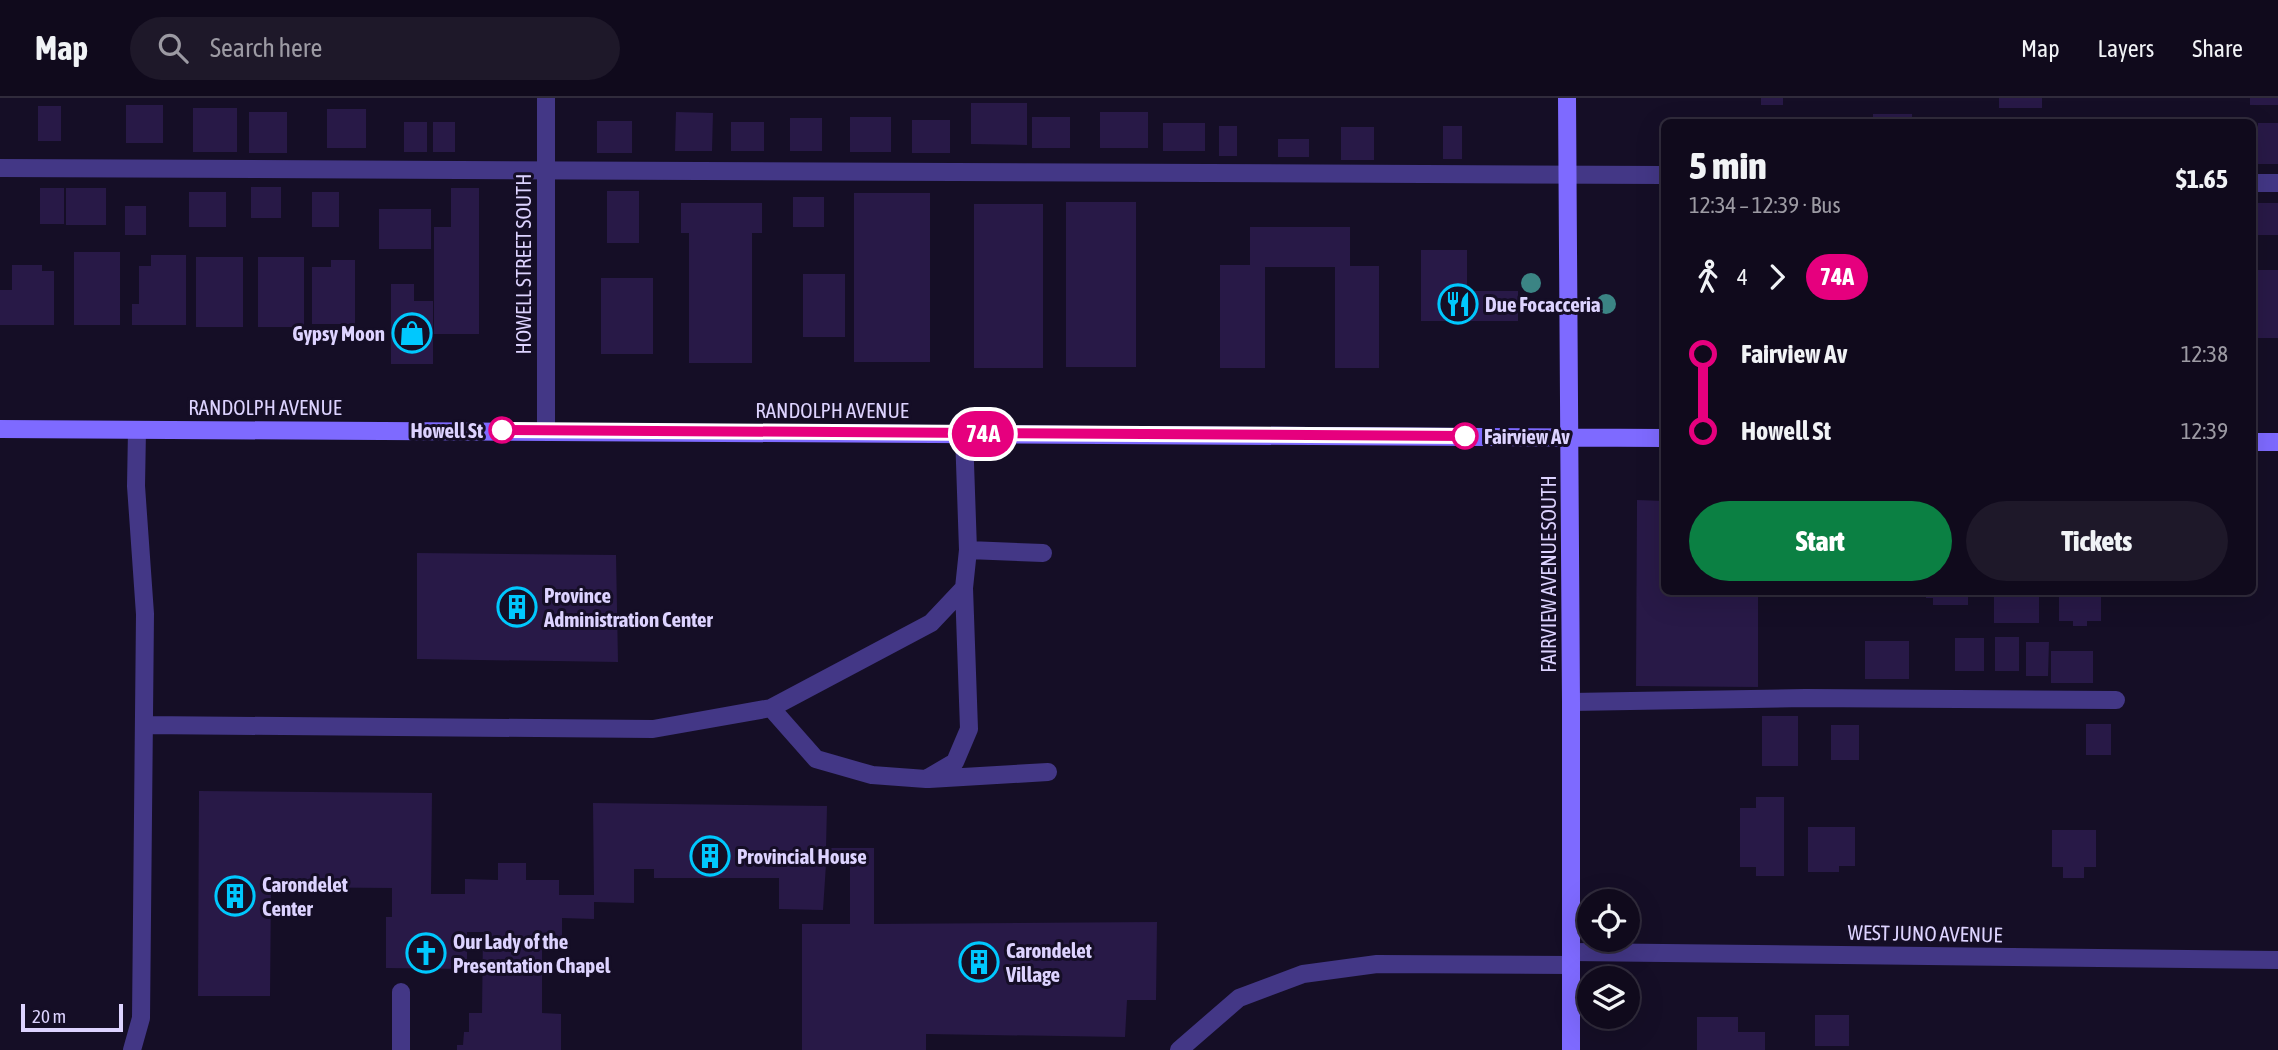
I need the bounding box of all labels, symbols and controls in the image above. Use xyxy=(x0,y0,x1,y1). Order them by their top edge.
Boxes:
search box xyxy=(130,17,620,80)
text: Map xyxy=(35,29,88,67)
icon: search xyxy=(154,29,192,67)
text: Search here xyxy=(210,33,322,63)
text: Map xyxy=(2021,35,2060,62)
text: Layers xyxy=(2098,35,2154,62)
text: Share xyxy=(2192,35,2243,62)
text: 5 min xyxy=(1689,144,1767,187)
text: $1.65 xyxy=(2176,164,2228,194)
street label: HOWELL STREET SOUTH xyxy=(511,174,535,354)
text: 12:34 – 12:39 · Bus xyxy=(1689,192,1841,218)
icon: walk xyxy=(1689,258,1727,296)
icon: forward xyxy=(1758,258,1796,296)
text: 74A xyxy=(1820,263,1854,290)
text: 4 xyxy=(1737,264,1748,290)
restaurant icon: Due Focacceria xyxy=(1437,283,1479,325)
place label: Due Focacceria xyxy=(1485,292,1601,316)
shop icon: Gypsy Moon xyxy=(391,312,433,354)
place label: Gypsy Moon xyxy=(292,321,385,345)
text: Fairview Av xyxy=(1741,339,1847,369)
text: 12:38 xyxy=(2181,341,2228,367)
street label: RANDOLPH AVENUE xyxy=(188,395,342,419)
street label: RANDOLPH AVENUE xyxy=(755,398,909,422)
line badge: 74A xyxy=(943,411,1023,457)
text: Howell St xyxy=(1741,416,1831,446)
marker: Howell St xyxy=(489,417,515,443)
place label: Howell St xyxy=(410,418,483,442)
text: 12:39 xyxy=(2181,418,2228,444)
text: 74A xyxy=(966,420,1000,447)
marker: Fairview Av xyxy=(1452,423,1478,449)
place label: Fairview Av xyxy=(1484,424,1570,448)
street label: FAIRVIEW AVENUE SOUTH xyxy=(1536,475,1560,673)
button: Start xyxy=(1689,501,1952,581)
button: Tickets xyxy=(1966,501,2228,581)
place label: Province Administration Center xyxy=(543,583,714,631)
building icon: Province Administration Center xyxy=(496,586,538,628)
building icon: Provincial House xyxy=(689,835,731,877)
place label: Provincial House xyxy=(737,844,867,868)
place label: Carondelet Center xyxy=(262,872,348,920)
building icon: Carondelet Center xyxy=(214,875,256,917)
map controls xyxy=(1577,889,1640,1029)
button: locate xyxy=(1577,889,1640,952)
street label: WEST JUNO AVENUE xyxy=(1848,920,2003,946)
place label: Our Lady of the Presentation Chapel xyxy=(453,929,611,977)
church icon: Our Lady of the Presentation Chapel xyxy=(405,932,447,974)
place label: Carondelet Village xyxy=(1005,938,1092,986)
building icon: Carondelet Village xyxy=(958,941,1000,983)
button: layers xyxy=(1577,966,1640,1029)
scale bar xyxy=(21,1001,122,1033)
text: 20 m xyxy=(32,1005,66,1027)

